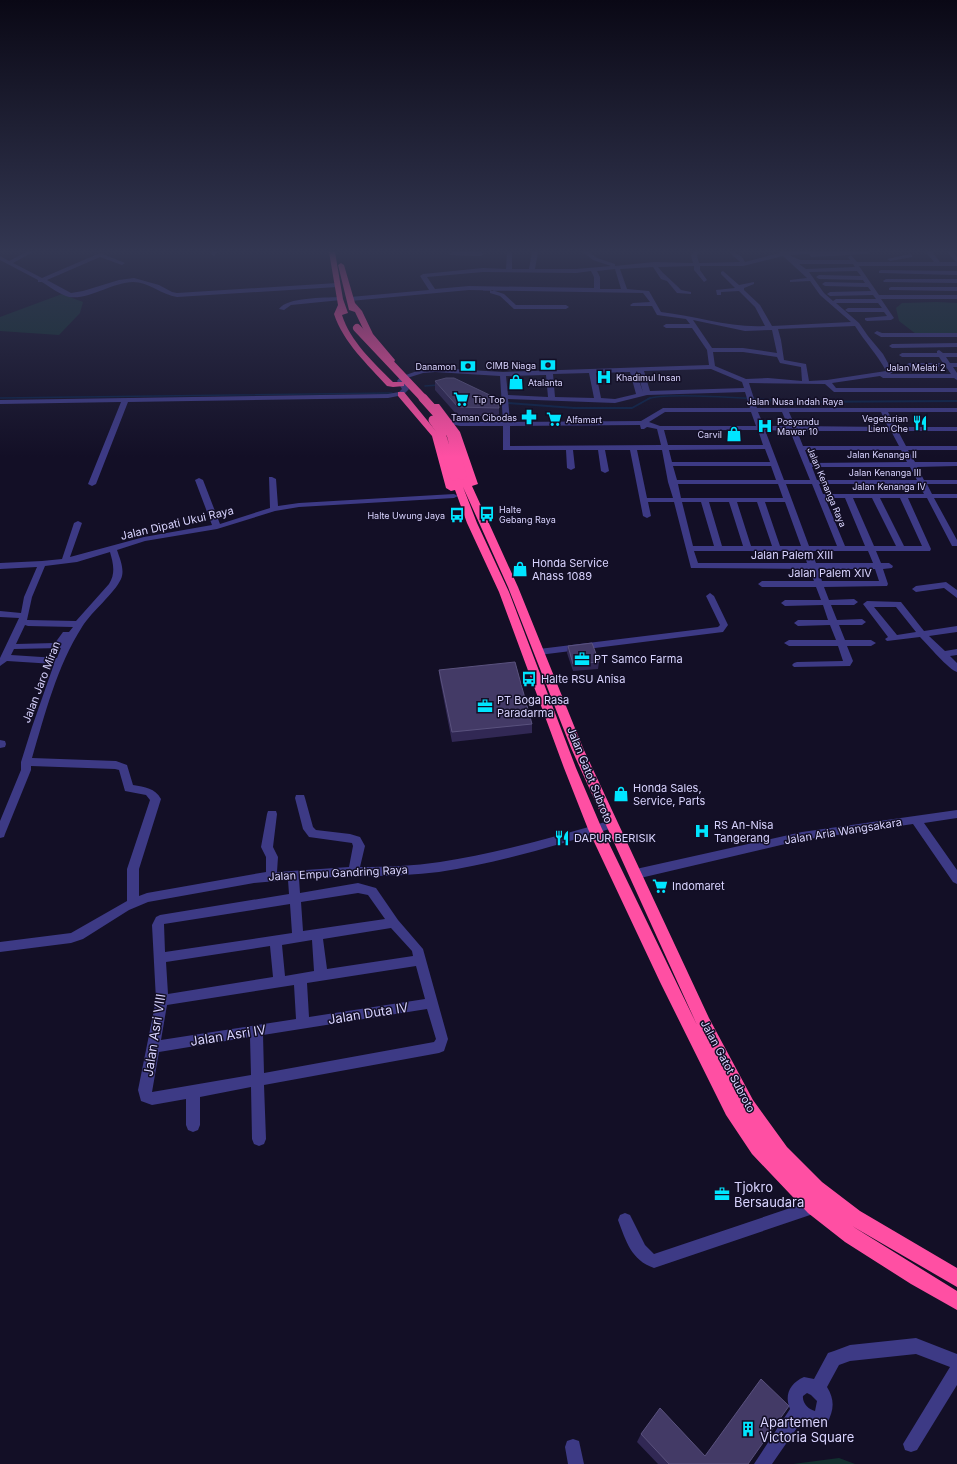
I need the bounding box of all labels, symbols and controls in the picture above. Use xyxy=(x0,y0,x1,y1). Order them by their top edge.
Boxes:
bank icon: CIMB Niaga xyxy=(539,356,557,374)
bank icon: Danamon xyxy=(459,357,477,375)
place label: CIMB Niaga xyxy=(486,360,536,371)
place label: Danamon xyxy=(415,361,456,372)
street label: Jalan Melati 2 xyxy=(886,362,946,373)
hospital icon: Khadimul Insan xyxy=(595,368,613,386)
place label: Khadimul Insan xyxy=(616,372,681,383)
shop icon: Atalanta xyxy=(507,373,525,391)
place label: Atalanta xyxy=(528,377,563,388)
supermarket icon: Tip Top xyxy=(452,390,470,408)
place label: Tip Top xyxy=(473,394,506,405)
street label: Jalan Nusa Indah Raya xyxy=(747,396,843,407)
pharmacy icon: Taman Cibodas xyxy=(520,408,538,426)
supermarket icon: Alfamart xyxy=(545,410,563,428)
place label: Taman Cibodas xyxy=(451,412,517,423)
place label: Vegetarian Liem Che xyxy=(862,413,908,434)
place label: Alfamart xyxy=(566,414,602,425)
restaurant icon: Vegetarian Liem Che xyxy=(911,414,929,432)
place label: Posyandu Mawar 10 xyxy=(777,416,819,437)
hospital icon: Posyandu Mawar 10 xyxy=(756,417,774,435)
shop icon: Carvil xyxy=(725,425,743,443)
place label: Carvil xyxy=(697,429,722,440)
street label: Jalan Kenanga Raya xyxy=(805,445,849,529)
street label: Jalan Kenanga II xyxy=(847,449,917,460)
street label: Jalan Kenanga III xyxy=(849,467,921,478)
street label: Jalan Kenanga IV xyxy=(852,481,926,492)
street label: Jalan Dipati Ukui Raya xyxy=(119,503,235,543)
place label: Halte Gebang Raya xyxy=(499,504,556,525)
bus stop icon: Halte Gebang Raya xyxy=(478,505,496,523)
bus stop icon: Halte Uwung Jaya xyxy=(448,506,466,524)
place label: Halte Uwung Jaya xyxy=(367,510,445,521)
street label: Jalan Palem XIII xyxy=(751,548,833,562)
place label: Honda Service Ahass 1089 xyxy=(532,556,609,583)
shop icon: Honda Service Ahass 1089 xyxy=(511,560,529,578)
street label: Jalan Palem XIV xyxy=(788,566,872,580)
street label: Jalan Jaro Miran xyxy=(19,639,63,725)
office icon: PT Samco Farma xyxy=(573,650,591,668)
place label: PT Samco Farma xyxy=(594,652,683,666)
bus stop icon: Halte RSU Anisa xyxy=(520,670,538,688)
place label: Halte RSU Anisa xyxy=(541,672,625,686)
place label: PT Boga Rasa Paradarma xyxy=(497,693,569,720)
office icon: PT Boga Rasa Paradarma xyxy=(476,697,494,715)
street label: Jalan Gatot Subroto xyxy=(564,725,616,826)
place label: Honda Sales, Service, Parts xyxy=(633,781,706,808)
shop icon: Honda Sales, Service, Parts xyxy=(612,785,630,803)
street label: Jalan Aria Wangsakara xyxy=(783,815,903,847)
place label: RS An-Nisa Tangerang xyxy=(714,818,773,845)
hospital icon: RS An-Nisa Tangerang xyxy=(693,822,711,840)
restaurant icon: DAPUR BERISIK xyxy=(553,829,571,847)
place label: DAPUR BERISIK xyxy=(574,831,656,845)
street label: Jalan Empu Gandring Raya xyxy=(268,862,408,884)
supermarket icon: Indomaret xyxy=(651,877,669,895)
place label: Indomaret xyxy=(672,879,725,893)
street label: Jalan Asri VIII xyxy=(140,992,168,1078)
street label: Jalan Duta IV xyxy=(327,999,409,1027)
street label: Jalan Gatot Subroto xyxy=(698,1017,759,1115)
street label: Jalan Asri IV xyxy=(189,1021,267,1049)
place label: Tjokro Bersaudara xyxy=(734,1179,804,1210)
office icon: Tjokro Bersaudara xyxy=(713,1185,731,1203)
place label: Apartemen Victoria Square xyxy=(760,1414,854,1445)
building icon: Apartemen Victoria Square xyxy=(739,1420,757,1438)

